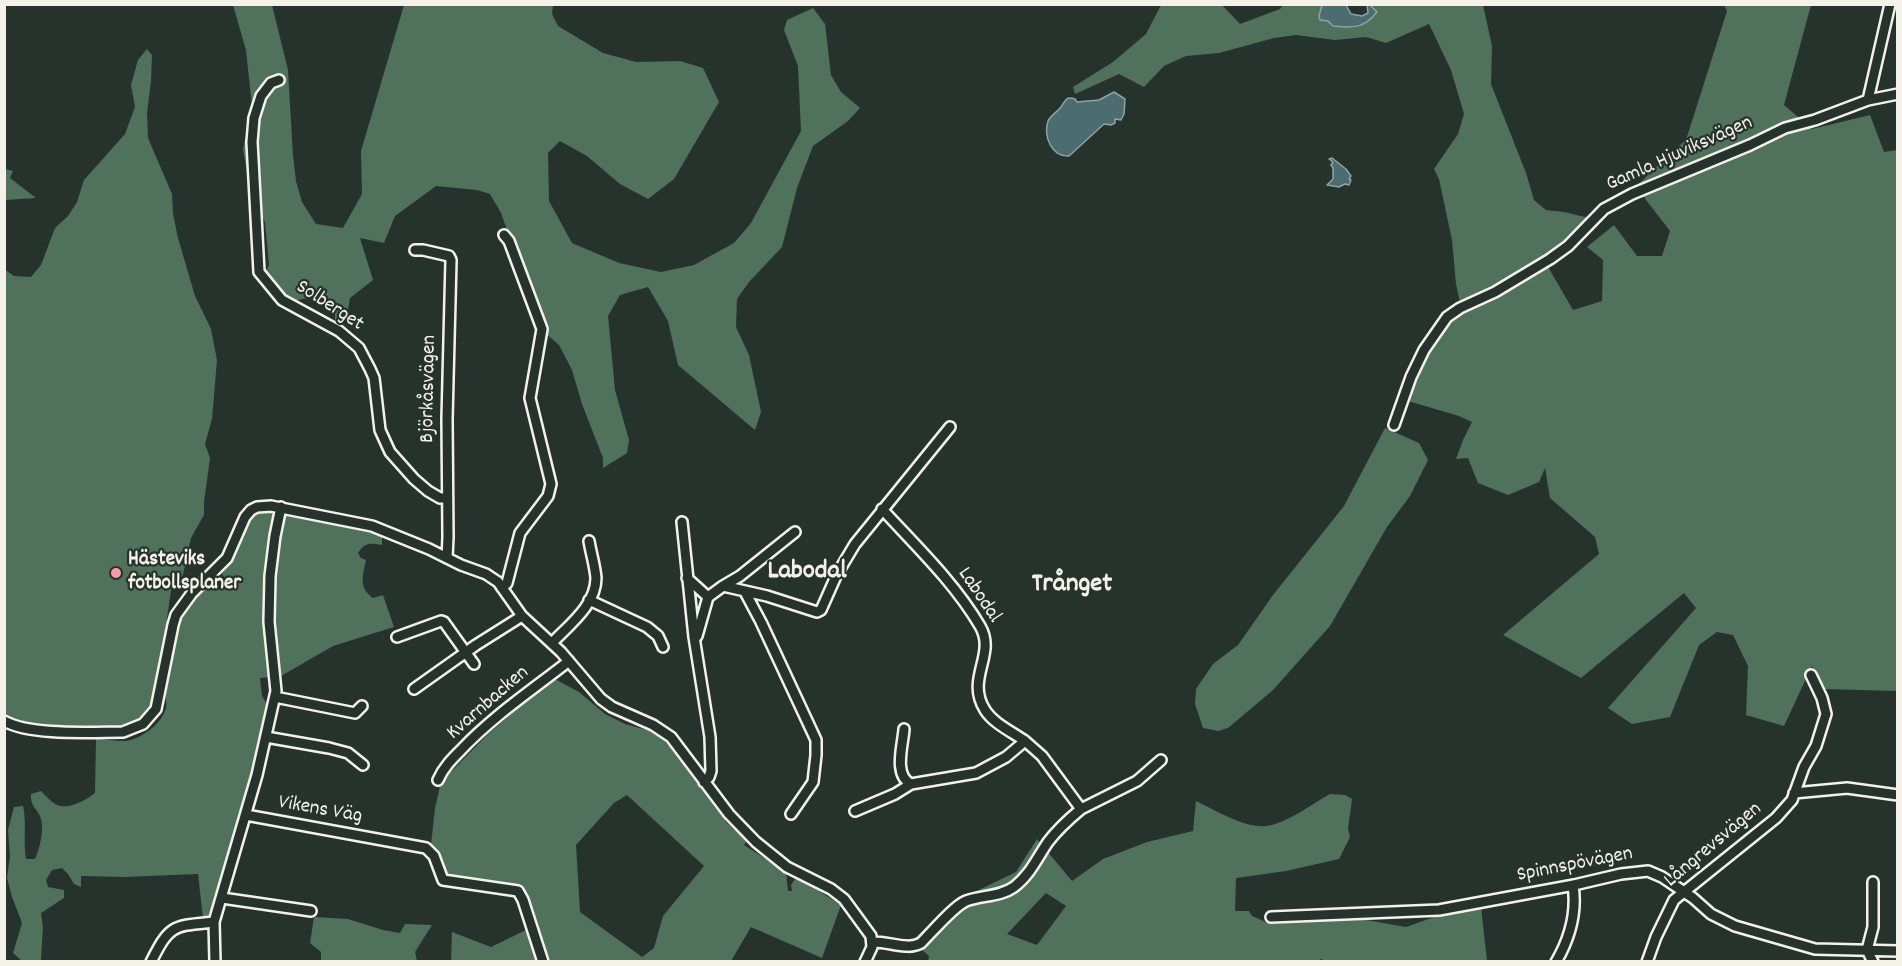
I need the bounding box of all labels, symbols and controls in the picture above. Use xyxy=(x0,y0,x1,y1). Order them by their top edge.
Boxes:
street label: Gamla Hjuviksvägen xyxy=(1603,112,1757,198)
street label: Solberget xyxy=(290,276,368,338)
street label: Björkåsvägen xyxy=(416,335,444,443)
place label: Hästeviks fotbollsplaner xyxy=(128,548,241,598)
district label: Labodal xyxy=(767,557,847,589)
street label: Labodal xyxy=(950,563,1006,629)
marker: Hästeviks fotbollsplaner xyxy=(109,566,123,580)
district label: Trånget xyxy=(1032,570,1112,602)
street label: Kvarnbacken xyxy=(443,661,535,747)
street label: Vikens Väg xyxy=(276,791,364,831)
street label: Långrevsvägen xyxy=(1660,798,1768,894)
street label: Spinnspövägen xyxy=(1515,842,1635,890)

